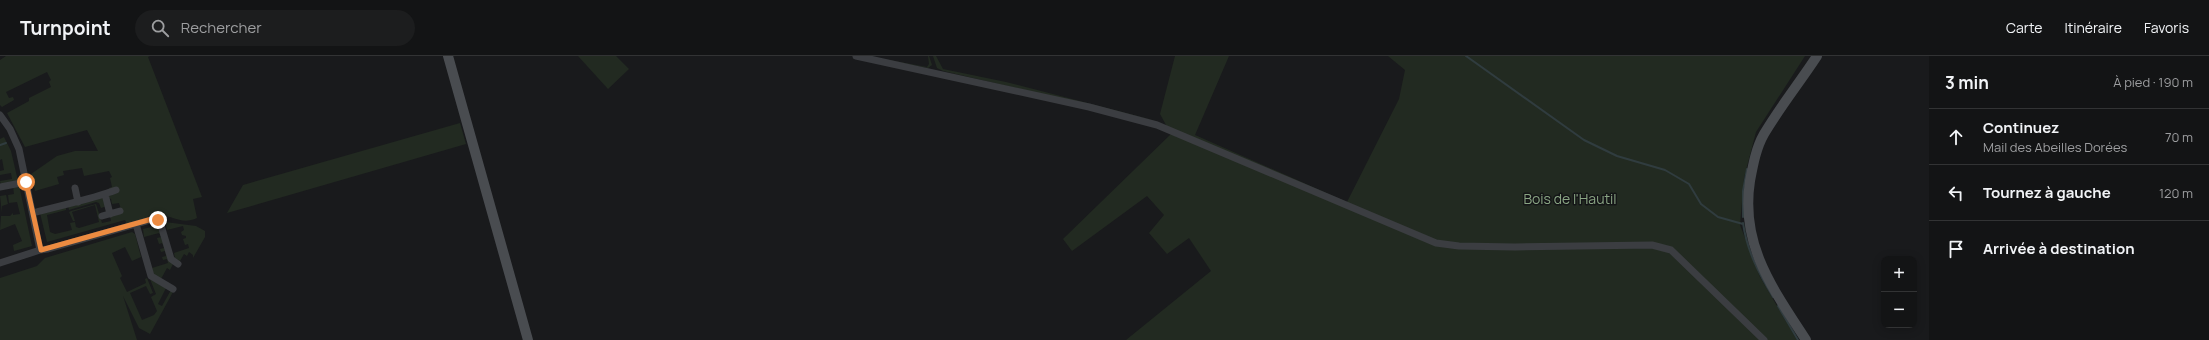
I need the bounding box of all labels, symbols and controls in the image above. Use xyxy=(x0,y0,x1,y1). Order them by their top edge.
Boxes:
search box xyxy=(135,10,415,46)
text: Turnpoint xyxy=(20,15,111,41)
icon: search xyxy=(149,17,171,39)
text: Rechercher xyxy=(181,17,262,38)
text: Carte xyxy=(2006,18,2042,37)
text: Itinéraire xyxy=(2064,18,2122,37)
text: Favoris xyxy=(2144,18,2189,37)
text: 3 min xyxy=(1945,71,1989,94)
text: À pied · 190 m xyxy=(2113,73,2193,91)
text: Continuez xyxy=(1983,117,2059,138)
icon: ahead xyxy=(1945,126,1967,148)
text: 70 m xyxy=(2165,128,2193,146)
text: Mail des Abeilles Dorées xyxy=(1983,138,2127,156)
route start xyxy=(17,173,35,191)
icon: left xyxy=(1945,182,1967,204)
text: Tournez à gauche xyxy=(1983,182,2111,203)
text: 120 m xyxy=(2159,184,2193,202)
park label: Bois de l'Hautil xyxy=(1523,189,1617,208)
route end xyxy=(149,211,167,229)
icon: arrive xyxy=(1945,238,1967,260)
text: Arrivée à destination xyxy=(1983,238,2135,259)
map controls xyxy=(1881,256,1917,328)
button: + xyxy=(1881,256,1917,292)
button: − xyxy=(1881,292,1917,328)

